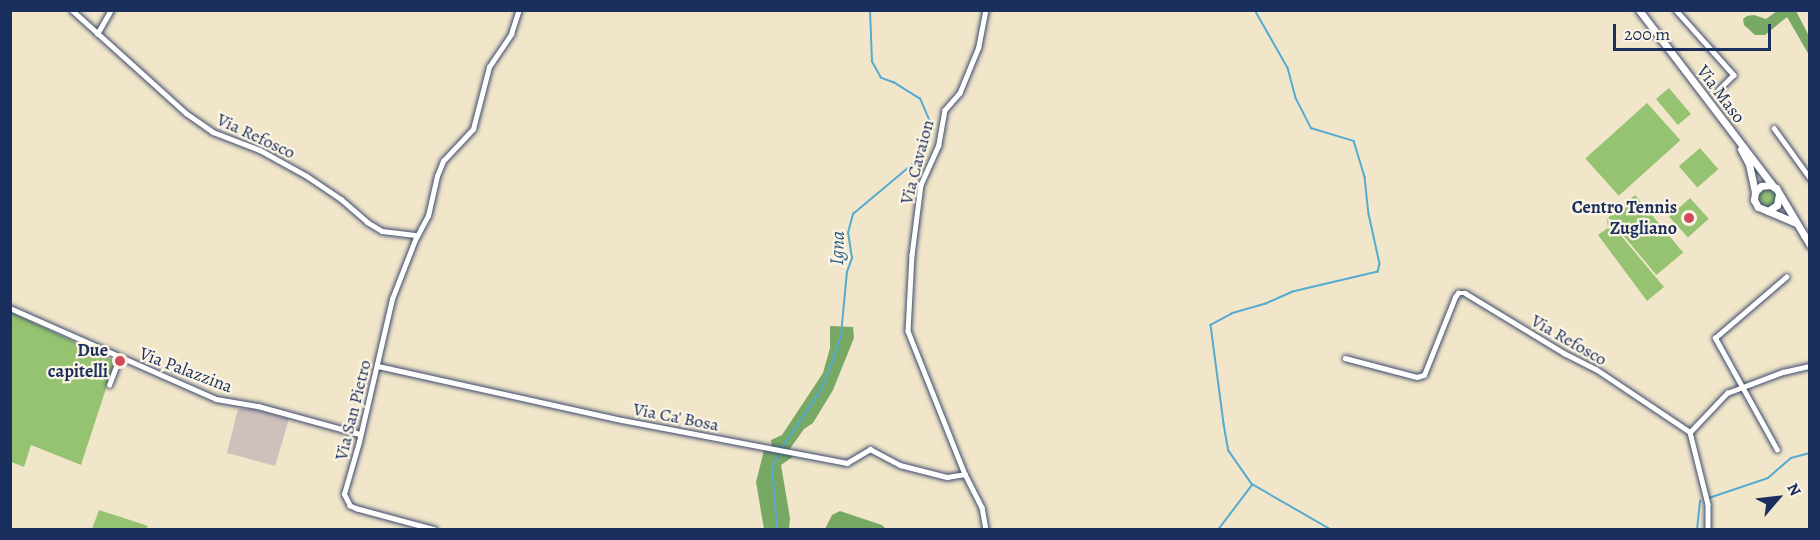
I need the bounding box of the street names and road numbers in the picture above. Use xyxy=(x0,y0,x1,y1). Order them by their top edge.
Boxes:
street label: Via Maso xyxy=(1692,61,1750,127)
street label: Via Refosco xyxy=(213,108,299,164)
street label: Via Cavaion xyxy=(895,117,939,207)
street label: Via Refosco xyxy=(1527,310,1611,370)
street label: Via Palazzina xyxy=(136,342,236,398)
street label: Via San Pietro xyxy=(330,358,376,462)
street label: Via Ca' Bosa xyxy=(631,398,721,436)

